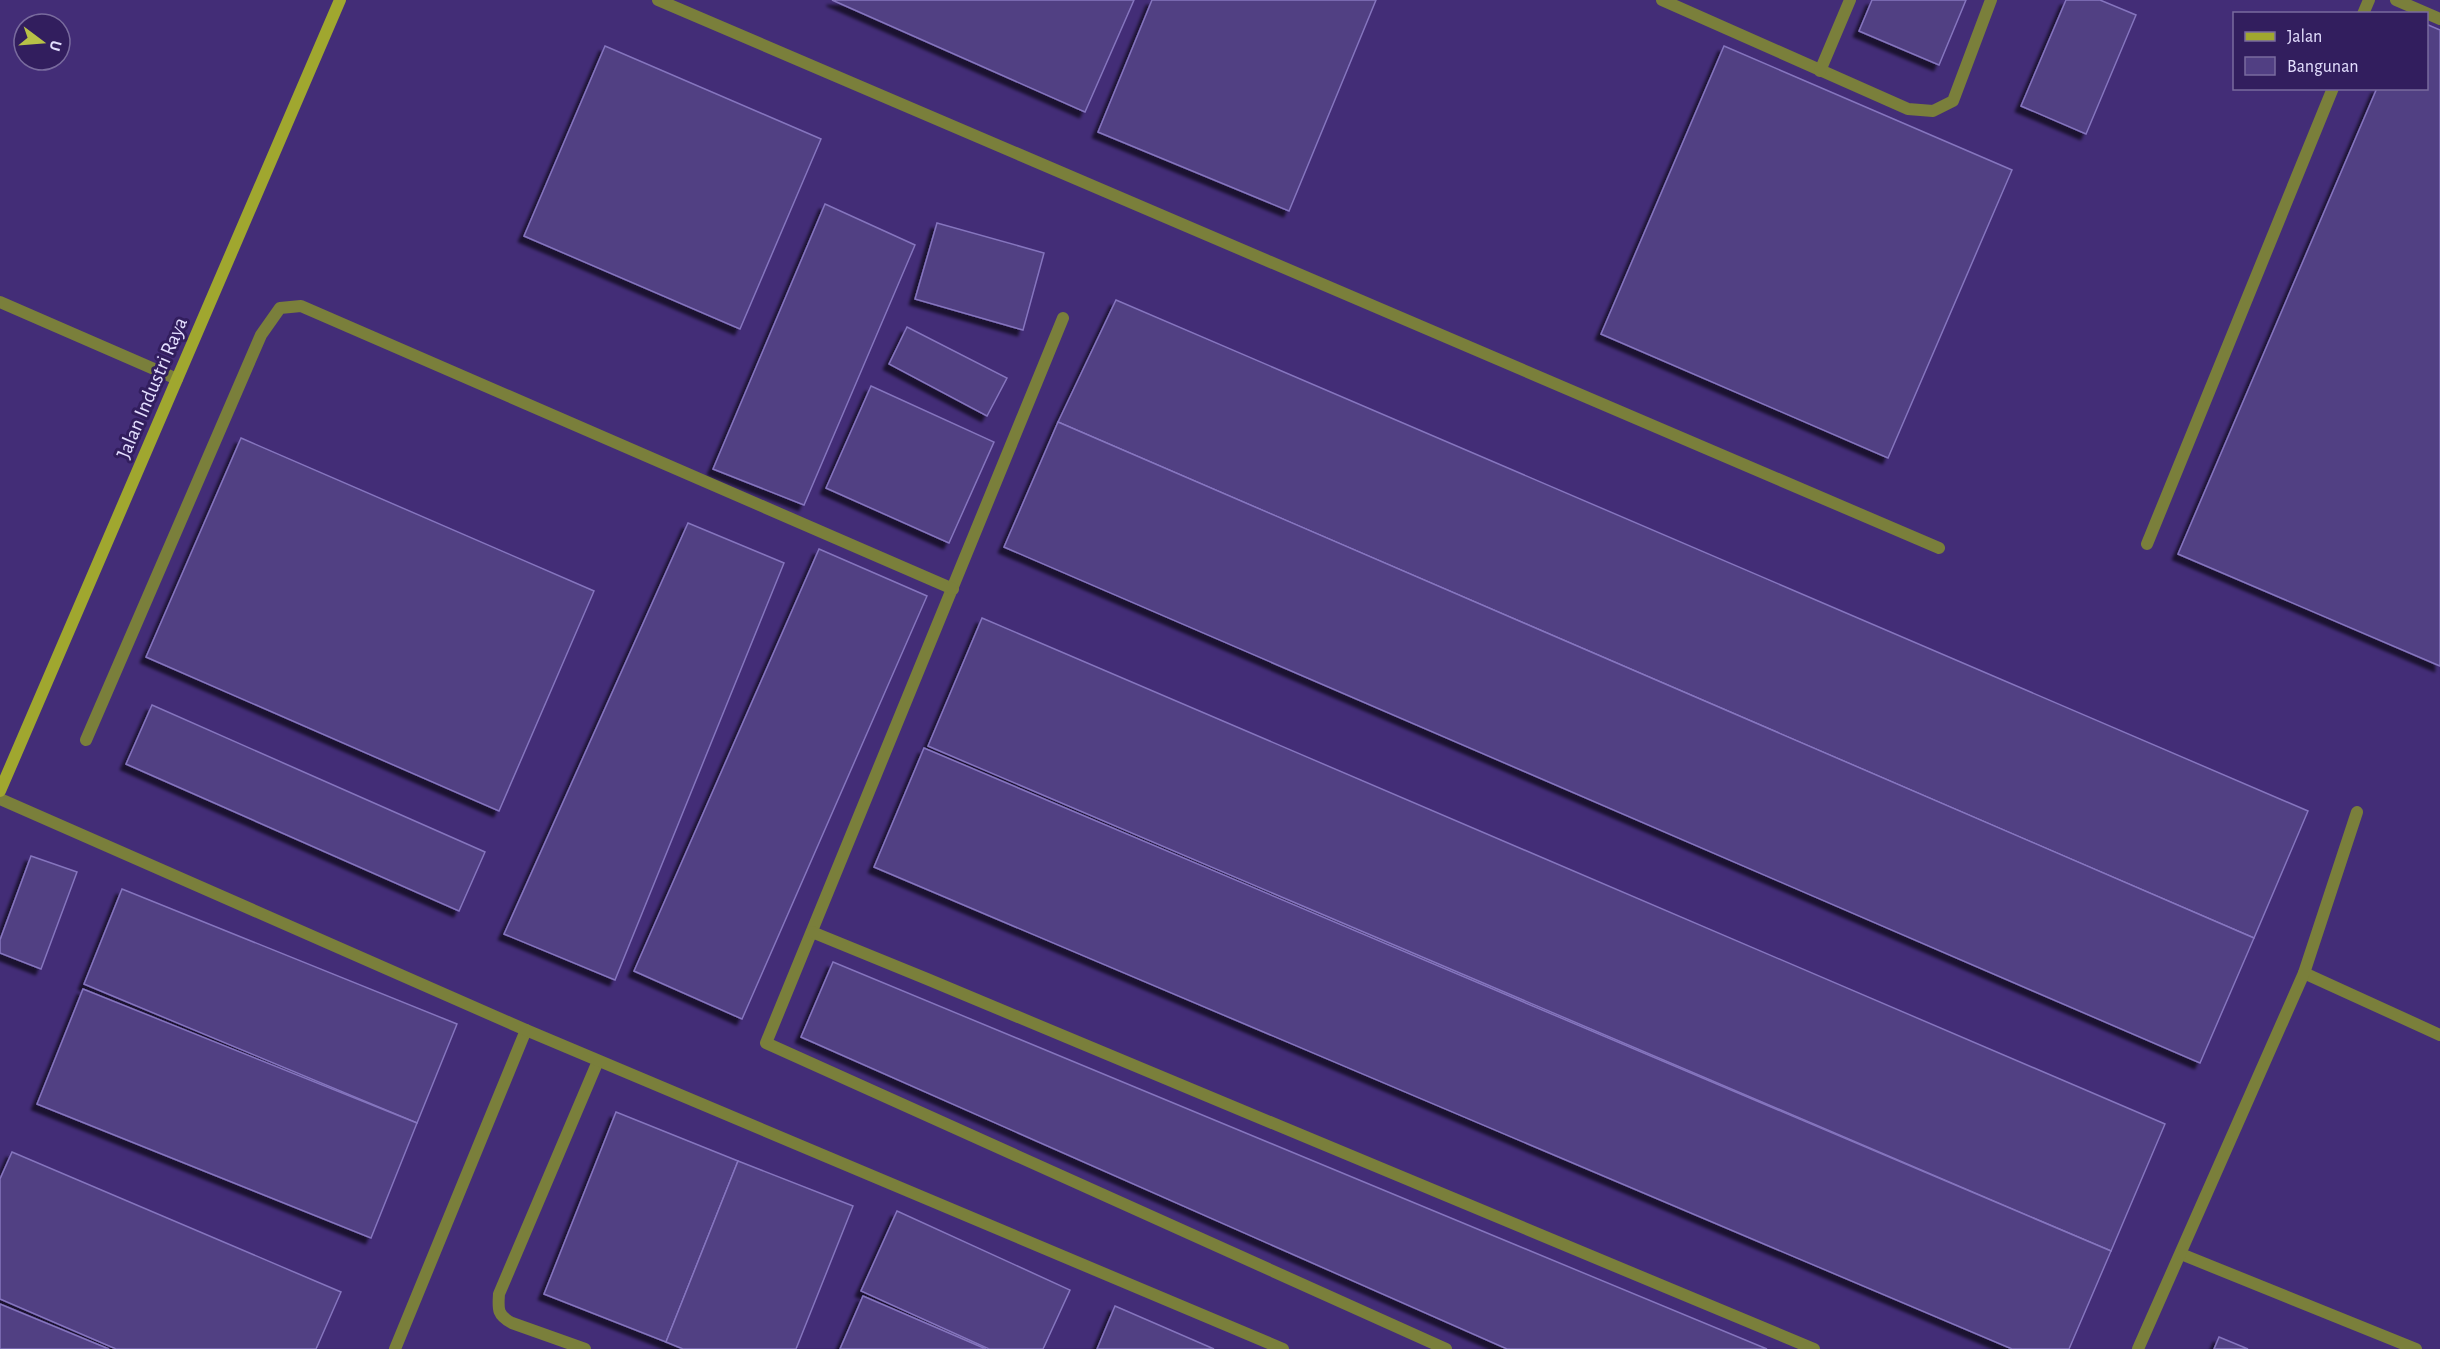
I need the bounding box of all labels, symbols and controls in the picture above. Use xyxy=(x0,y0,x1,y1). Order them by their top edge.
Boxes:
north arrow xyxy=(12,12,72,72)
legend xyxy=(2233,12,2428,90)
text: Jalan xyxy=(2287,28,2322,46)
text: U xyxy=(46,39,65,53)
text: Bangunan xyxy=(2287,58,2359,76)
street label: Jalan Industri Raya xyxy=(113,314,191,462)

